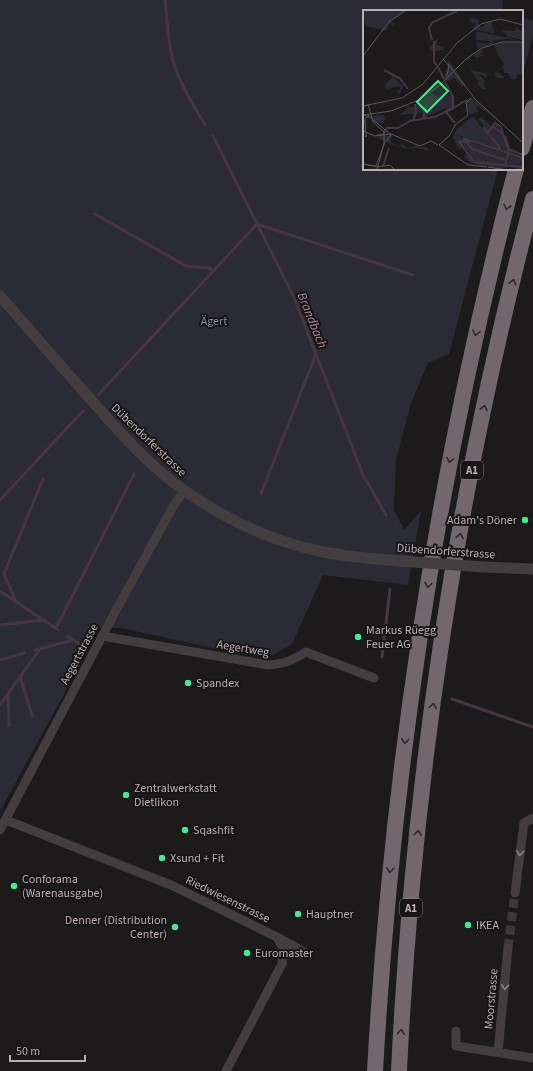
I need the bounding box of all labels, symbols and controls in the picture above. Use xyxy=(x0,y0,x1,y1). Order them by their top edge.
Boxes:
inset map xyxy=(363,10,523,170)
one-way arrow xyxy=(503,204,511,210)
one-way arrow xyxy=(508,278,516,285)
water label: Brandbach xyxy=(293,290,332,351)
park label: Ägert xyxy=(201,313,227,330)
one-way arrow xyxy=(473,330,481,336)
street label: Dübendorferstrasse xyxy=(107,400,190,481)
one-way arrow xyxy=(480,405,488,412)
one-way arrow xyxy=(446,457,454,464)
road number: A1 xyxy=(461,461,483,479)
place label: Adam's Döner xyxy=(447,512,518,529)
marker: Adam's Döner xyxy=(520,515,530,525)
one-way arrow xyxy=(455,533,464,539)
street label: Dübendorferstrasse xyxy=(396,540,496,563)
one-way arrow xyxy=(424,582,432,588)
street label: Aegertstrasse xyxy=(56,621,103,688)
place label: Markus Rüegg Feuer AG xyxy=(366,622,436,653)
marker: Markus Rüegg Feuer AG xyxy=(353,632,363,642)
street label: Aegertweg xyxy=(215,636,270,661)
place label: Spandex xyxy=(196,675,240,692)
marker: Spandex xyxy=(183,678,193,688)
one-way arrow xyxy=(428,703,437,709)
one-way arrow xyxy=(401,738,410,744)
place label: Zentralwerkstatt Dietlikon xyxy=(134,780,217,811)
marker: Zentralwerkstatt Dietlikon xyxy=(121,790,131,800)
place label: Sqashfit xyxy=(193,822,234,839)
marker: Sqashfit xyxy=(180,825,190,835)
one-way arrow xyxy=(413,830,422,836)
place label: Xsund + Fit xyxy=(170,850,225,867)
one-way arrow xyxy=(516,850,525,856)
marker: Xsund + Fit xyxy=(157,853,167,863)
one-way arrow xyxy=(386,867,395,873)
place label: Conforama (Warenausgabe) xyxy=(22,871,103,902)
street label: Riedwiesenstrasse xyxy=(183,872,273,927)
marker: Conforama (Warenausgabe) xyxy=(9,881,19,891)
road number: A1 xyxy=(400,899,422,917)
place label: Hauptner xyxy=(306,906,354,923)
marker: Hauptner xyxy=(293,909,303,919)
place label: Denner (Distribution Center) xyxy=(65,912,167,943)
place label: IKEA xyxy=(476,917,499,934)
marker: IKEA xyxy=(463,920,473,930)
marker: Denner (Distribution Center) xyxy=(170,922,180,932)
place label: Euromaster xyxy=(255,945,314,962)
marker: Euromaster xyxy=(242,948,252,958)
street label: Moorstrasse xyxy=(480,968,503,1030)
one-way arrow xyxy=(500,984,509,990)
one-way arrow xyxy=(397,1029,406,1035)
scale bar xyxy=(10,1037,85,1063)
text: 50 m xyxy=(16,1043,40,1060)

